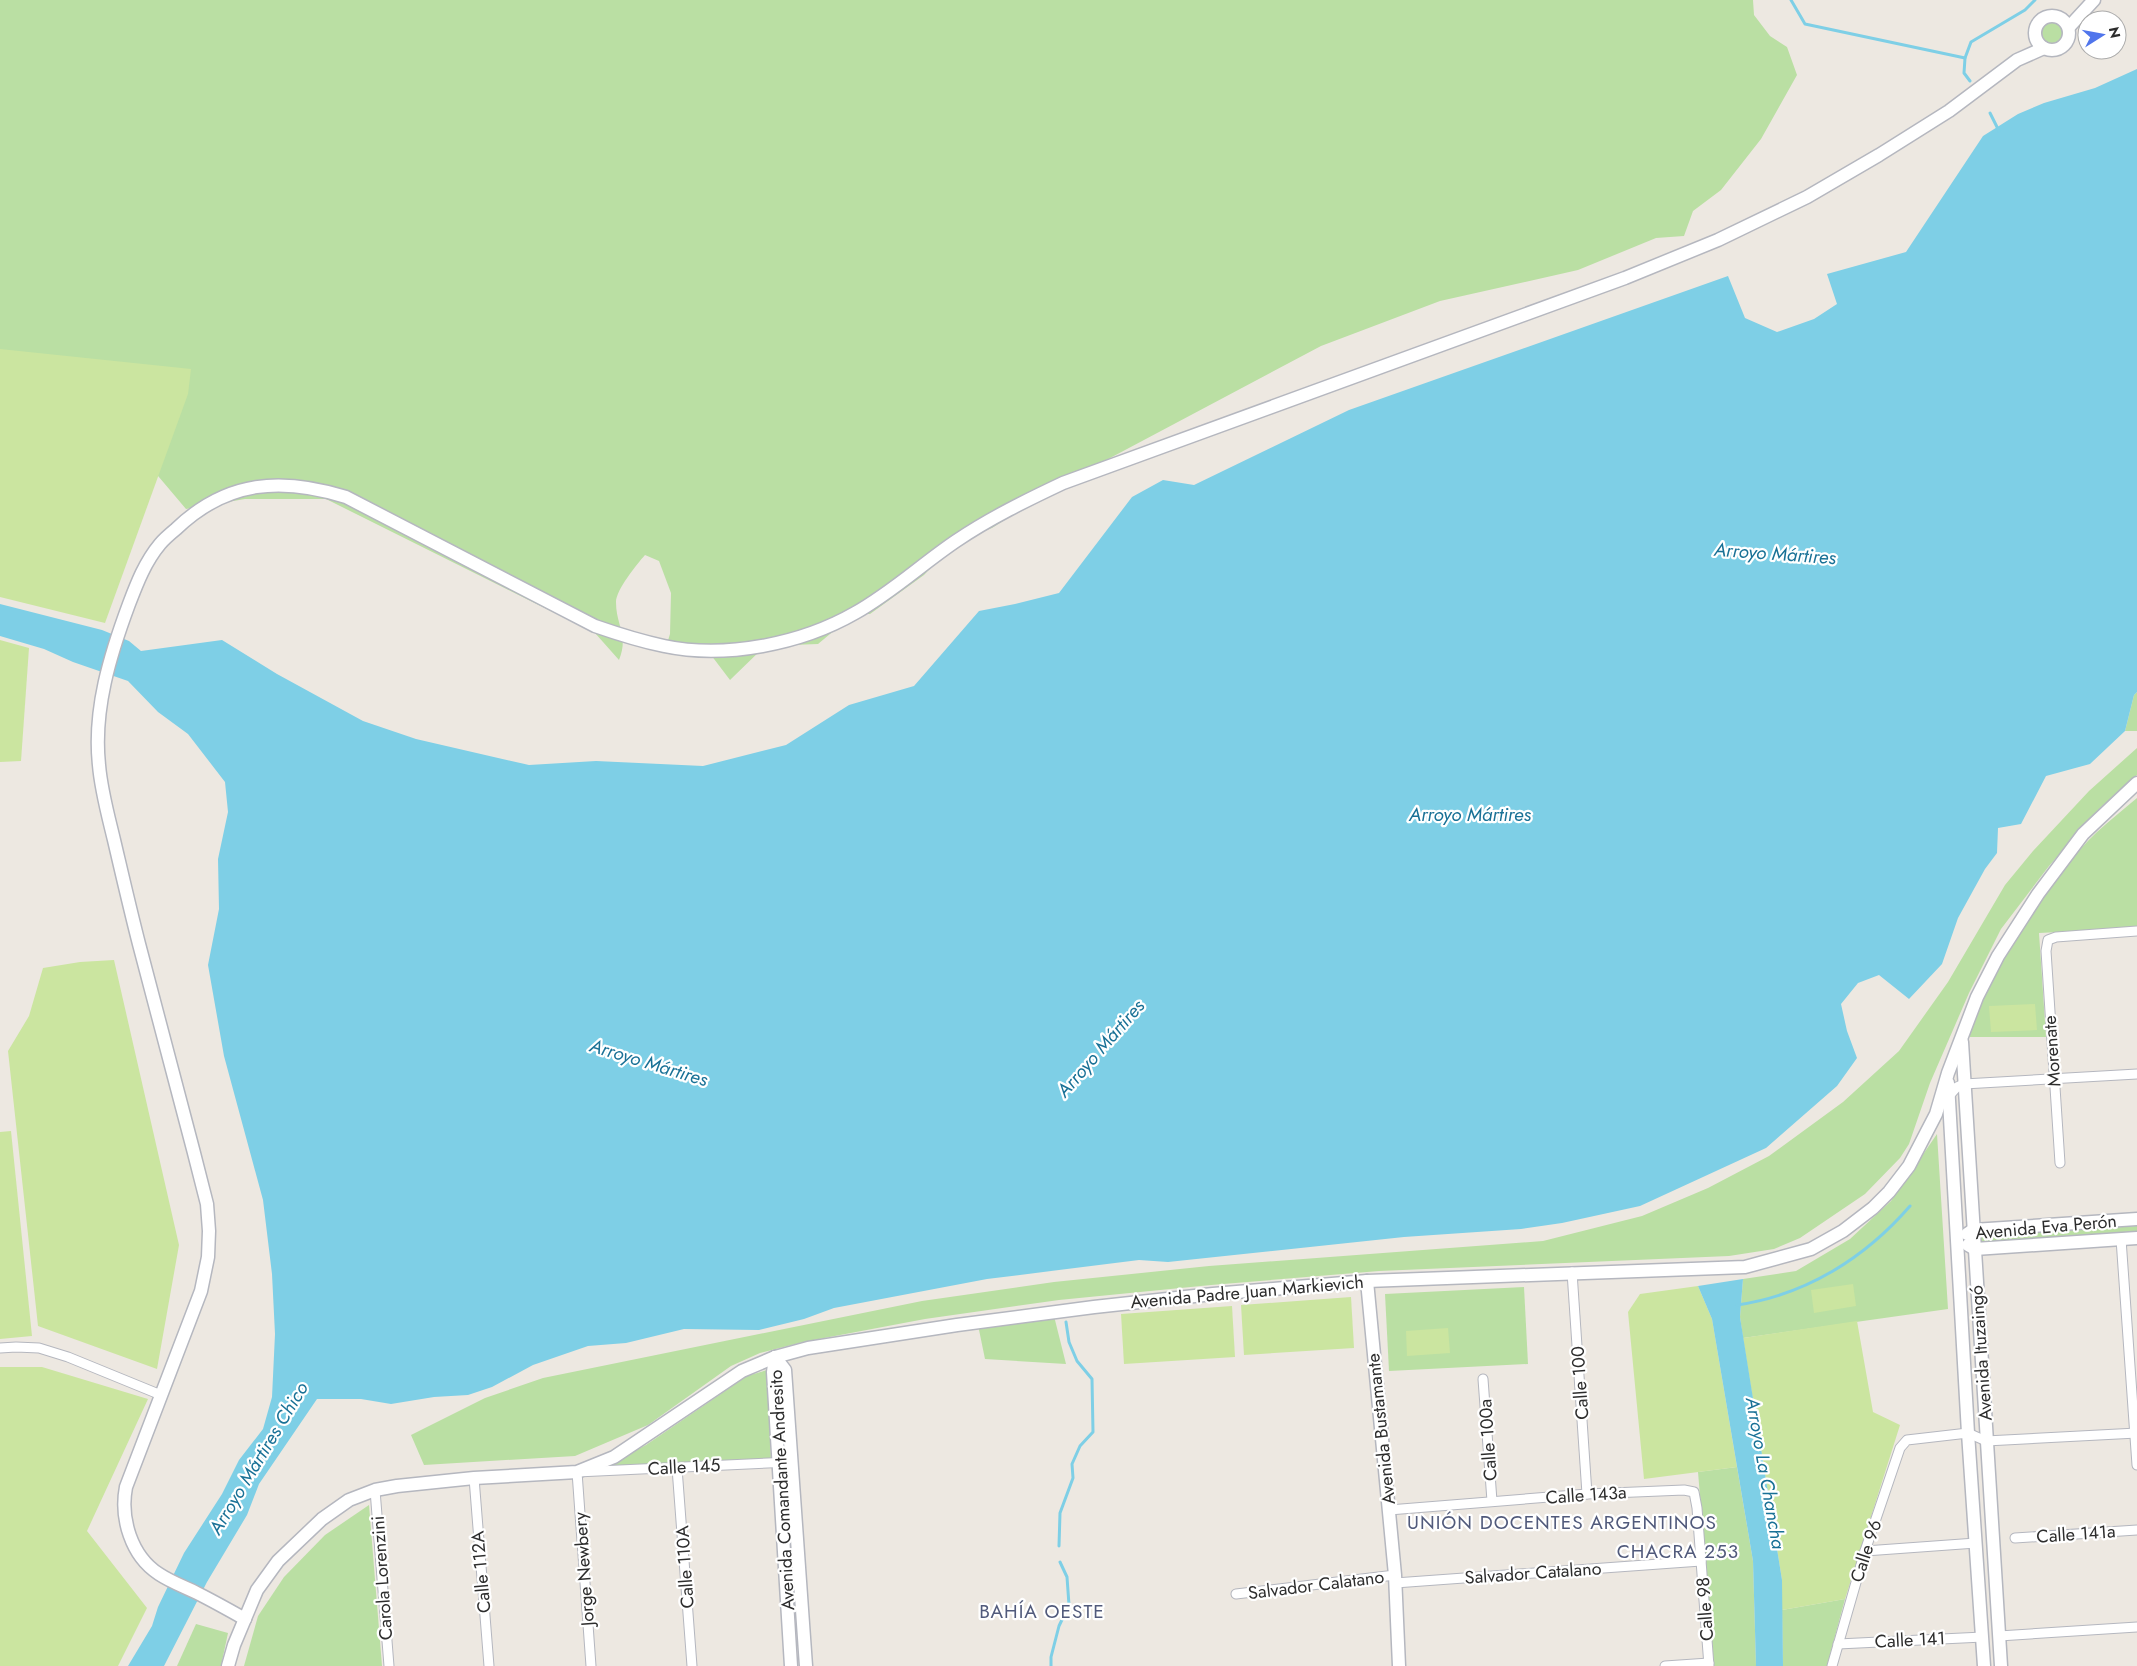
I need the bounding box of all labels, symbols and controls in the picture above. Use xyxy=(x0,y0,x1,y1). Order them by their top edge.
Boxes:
north arrow xyxy=(2077,10,2127,60)
text: N xyxy=(2104,25,2126,40)
water label: Arroyo Mártires xyxy=(1712,536,1837,571)
water label: Arroyo Mártires xyxy=(1408,801,1532,828)
water label: Arroyo Mártires xyxy=(1050,993,1151,1104)
street label: Morenate xyxy=(2037,1015,2067,1087)
water label: Arroyo Mártires xyxy=(586,1031,712,1093)
street label: Avenida Eva Perón xyxy=(1974,1208,2118,1246)
street label: Avenida Padre Juan Markievich xyxy=(1129,1269,1365,1315)
street label: Avenida Ituzaingó xyxy=(1963,1284,1999,1422)
street label: Calle 100 xyxy=(1564,1345,1596,1421)
street label: Avenida Bustamante xyxy=(1360,1352,1402,1506)
street label: Avenida Comandante Andresito xyxy=(763,1369,801,1611)
water label: Arroyo Mártires Chico xyxy=(202,1377,315,1540)
water label: Arroyo La Chancha xyxy=(1739,1394,1792,1552)
street label: Calle 100a xyxy=(1472,1398,1504,1482)
street label: Calle 145 xyxy=(647,1452,721,1482)
street label: Calle 143a xyxy=(1545,1479,1627,1511)
district label: UNIÓN DOCENTES ARGENTINOS xyxy=(1407,1509,1717,1536)
street label: Jorge Newbery xyxy=(567,1511,601,1629)
street label: Carola Lorenzini xyxy=(365,1515,399,1641)
street label: Calle 96 xyxy=(1844,1516,1888,1586)
street label: Calle 141a xyxy=(2036,1518,2116,1550)
street label: Calle 110A xyxy=(669,1525,701,1609)
street label: Calle 112A xyxy=(464,1530,498,1614)
district label: CHACRA 253 xyxy=(1617,1538,1739,1565)
street label: Salvador Catalano xyxy=(1464,1555,1602,1591)
street label: Salvador Calatano xyxy=(1246,1564,1386,1606)
street label: Calle 98 xyxy=(1690,1576,1720,1642)
district label: BAHÍA OESTE xyxy=(979,1598,1105,1625)
street label: Calle 141 xyxy=(1874,1625,1946,1655)

